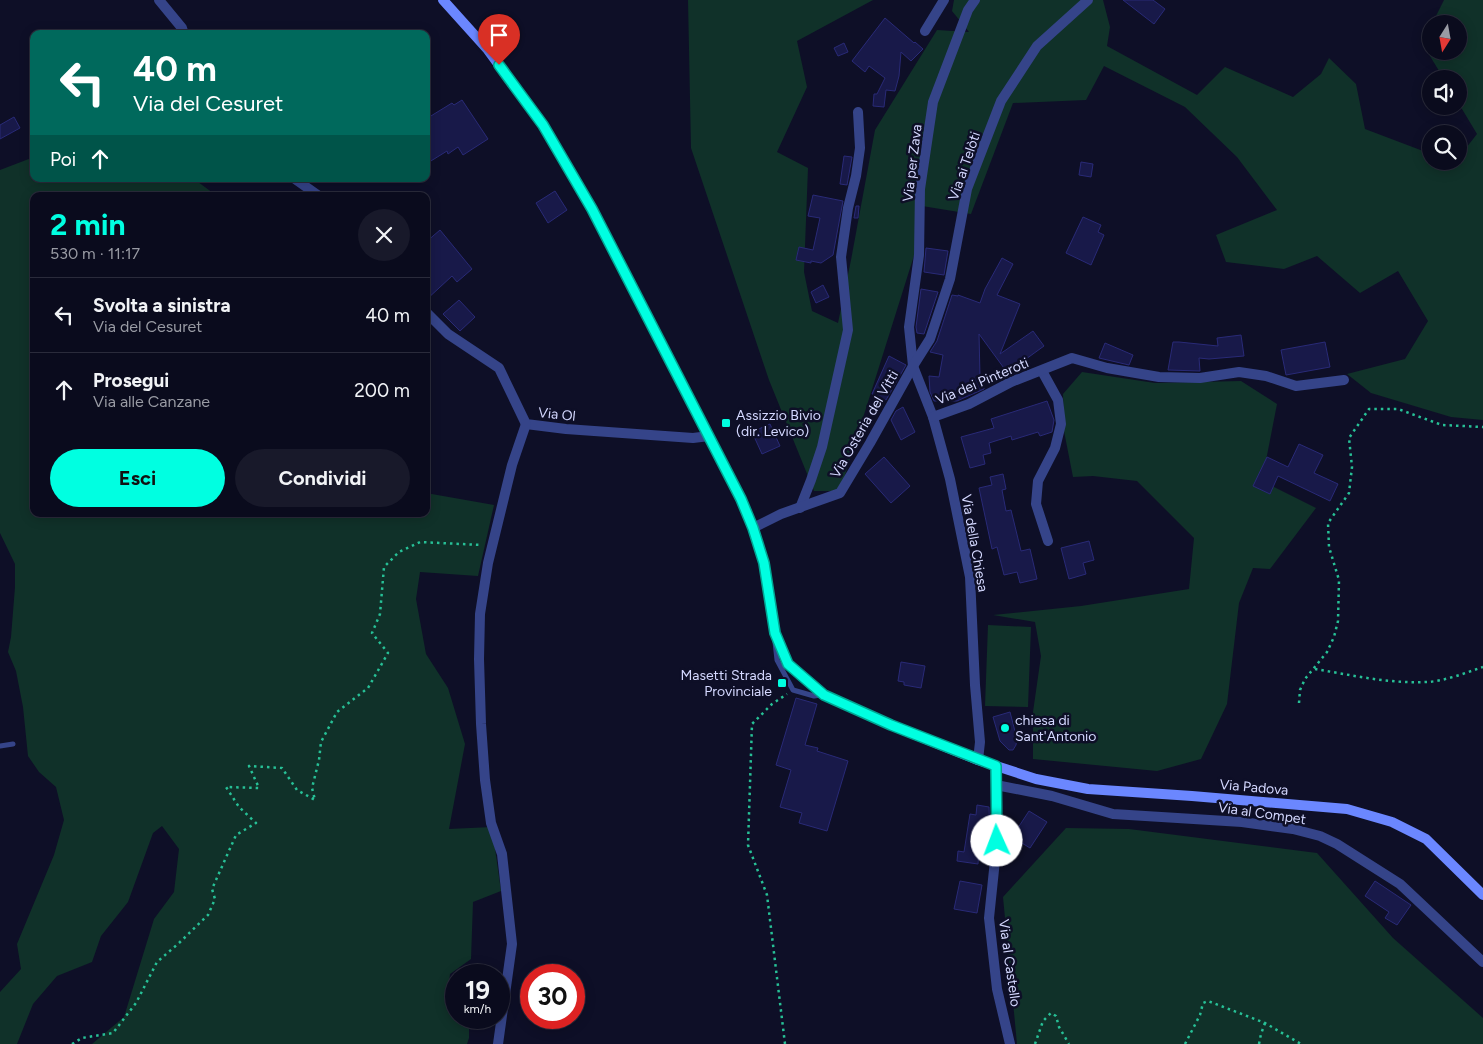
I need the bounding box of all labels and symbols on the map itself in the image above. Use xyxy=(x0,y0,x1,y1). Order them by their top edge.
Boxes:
pin xyxy=(478,14,520,65)
north arrow xyxy=(1422,15,1468,60)
street label: Via per Zava xyxy=(899,123,926,203)
street label: Via ai Telòti xyxy=(945,130,984,203)
street label: Via dei Pinteroti xyxy=(933,354,1031,409)
street label: Via Osteria del Vitti xyxy=(827,367,902,481)
street label: Via Ol xyxy=(537,404,576,425)
place label: Assizzio Bivio (dir. Levico) xyxy=(736,407,821,440)
marker: Assizzio Bivio (dir. Levico) xyxy=(720,417,732,429)
street label: Via della Chiesa xyxy=(958,493,991,593)
place label: Masetti Strada Provinciale xyxy=(680,667,772,700)
marker: Masetti Strada Provinciale xyxy=(776,677,788,689)
place label: chiesa di Sant'Antonio xyxy=(1015,712,1097,745)
marker: chiesa di Sant'Antonio xyxy=(999,722,1011,734)
street label: Via Padova xyxy=(1219,776,1289,799)
street label: Via al Compet xyxy=(1217,799,1307,828)
position arrow xyxy=(970,814,1022,866)
street label: Via al Castello xyxy=(995,918,1024,1008)
speed limit sign: 30 xyxy=(520,964,585,1029)

